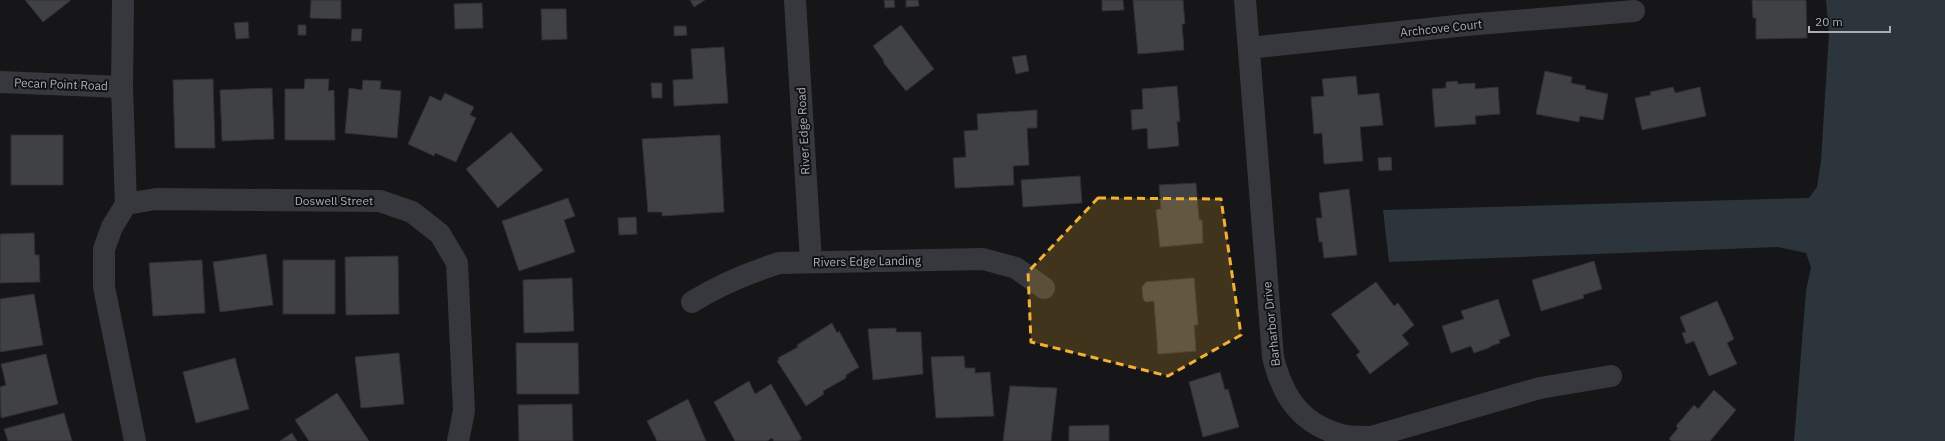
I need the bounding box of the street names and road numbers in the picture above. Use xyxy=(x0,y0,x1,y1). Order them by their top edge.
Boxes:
street label: Archcove Court xyxy=(1399,16,1483,40)
street label: Pecan Point Road xyxy=(14,75,108,93)
street label: River Edge Road xyxy=(793,87,813,175)
street label: Doswell Street xyxy=(295,193,373,208)
street label: Rivers Edge Landing xyxy=(813,253,922,269)
street label: Barharbor Drive xyxy=(1259,281,1283,367)

